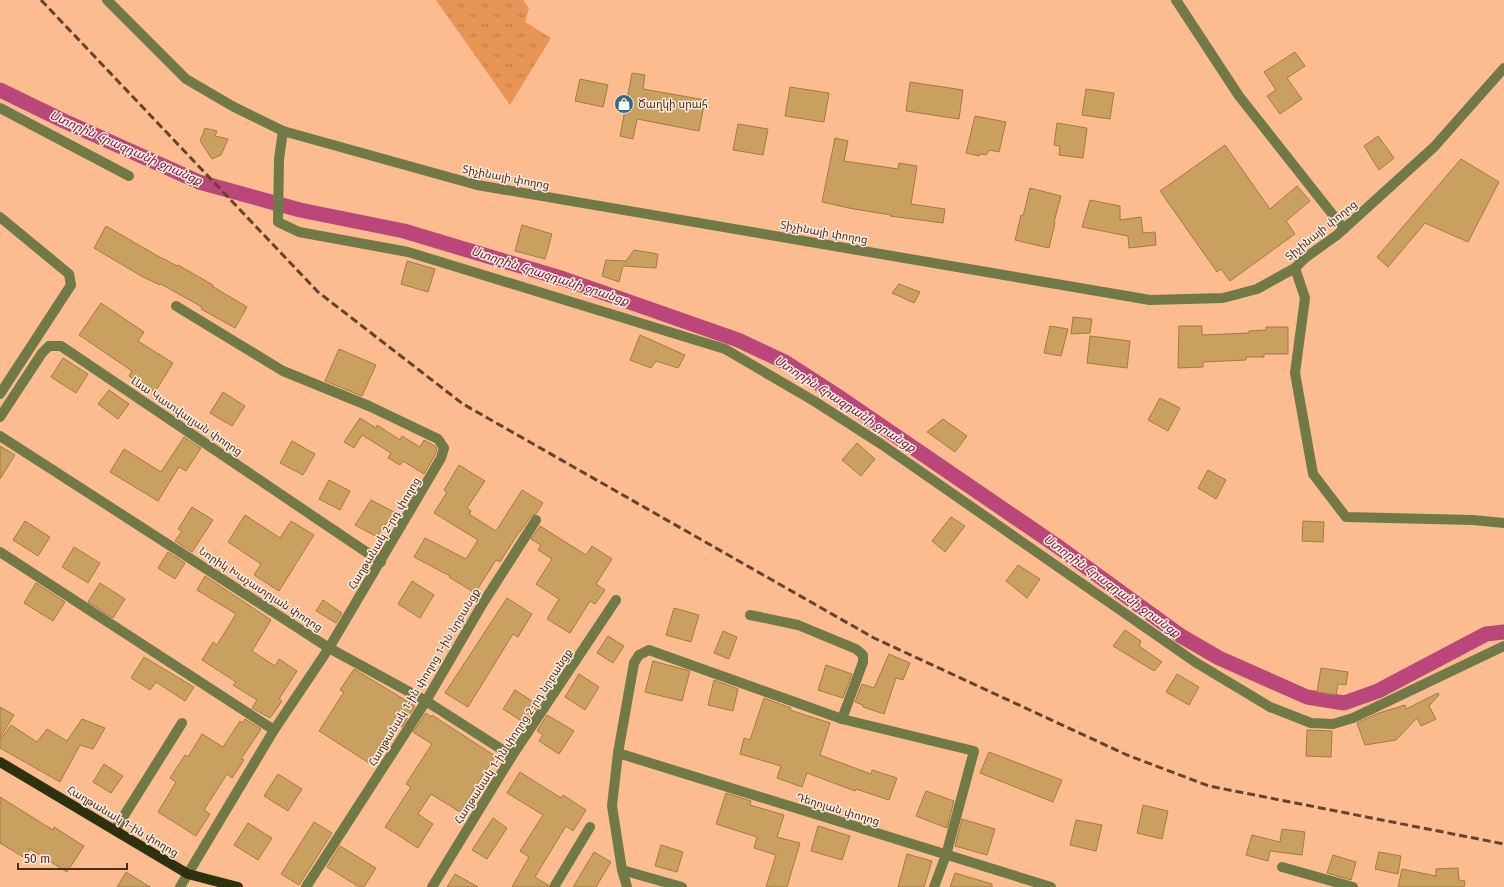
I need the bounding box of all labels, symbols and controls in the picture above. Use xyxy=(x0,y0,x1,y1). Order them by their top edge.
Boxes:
shop icon: Ծաղկի սրահ xyxy=(613,93,635,115)
place label: Ծաղկի սրահ xyxy=(638,98,708,111)
water label: Ստորին Հրազդանի ջրանցք xyxy=(48,108,205,188)
street label: Տիչինայի փողոց xyxy=(461,163,551,192)
street label: Տիչինայի փողոց xyxy=(1283,197,1360,263)
street label: Տիչինայի փողոց xyxy=(779,218,869,247)
water label: Ստորին Հրազդանի ջրանցք xyxy=(469,244,632,308)
water label: Ստորին Հրազդանի ջրանցք xyxy=(772,353,919,455)
street label: Լևա Կատվալյան փողոց xyxy=(129,374,245,459)
street label: Հաղթանակ 2-րդ փողոց xyxy=(346,475,423,592)
water label: Ստորին Հրազդանի ջրանցք xyxy=(1041,532,1184,641)
street label: Նորիկ Խաչատրյան փողոց xyxy=(196,544,325,634)
street label: Հաղթանակ 1-ին փողոց 1-ին նրբանցք xyxy=(366,586,483,769)
street label: Հաղթանակ 1-ին փողոց 2-րդ նրբանցք xyxy=(452,646,575,826)
street label: Հաղթանակ 1-ին փողոց xyxy=(65,783,181,860)
street label: Դեղոյան փողոց xyxy=(795,791,881,828)
scale bar xyxy=(18,845,127,871)
text: 50 m xyxy=(24,852,50,866)

